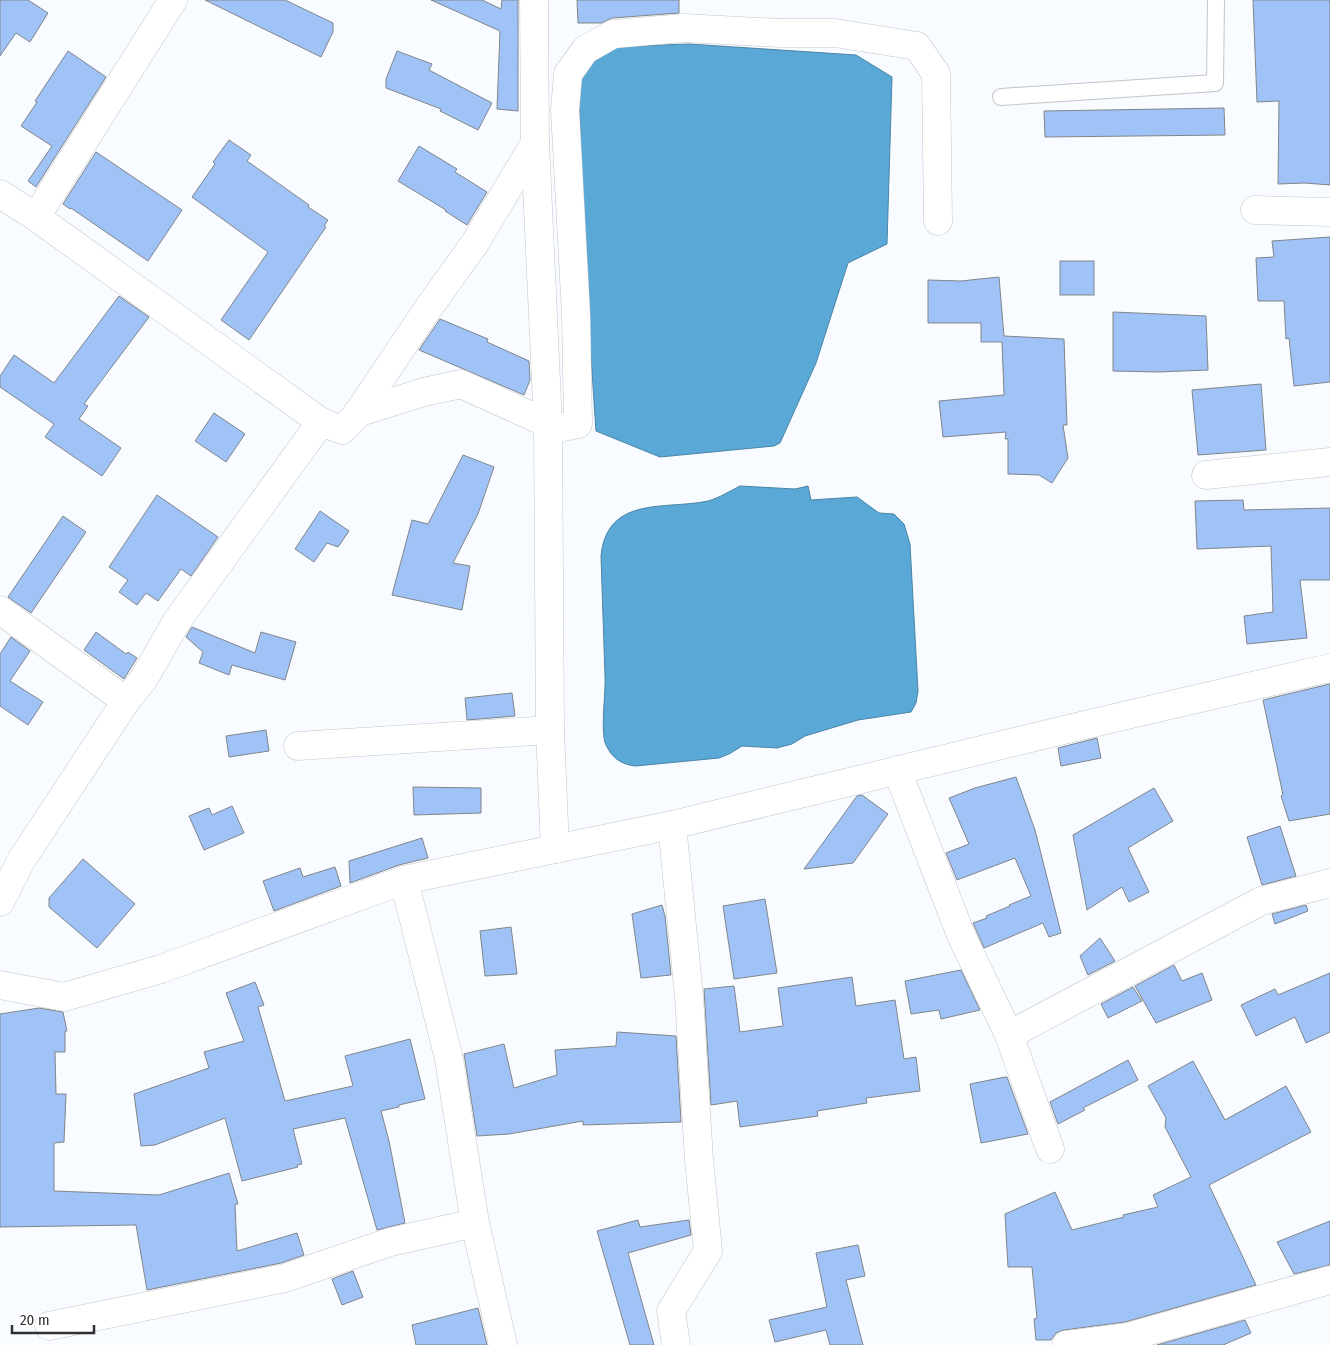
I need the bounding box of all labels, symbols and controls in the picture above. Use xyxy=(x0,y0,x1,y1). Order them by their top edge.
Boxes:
scale bar xyxy=(12,1302,95,1334)
text: 20 m xyxy=(20,1311,50,1329)

